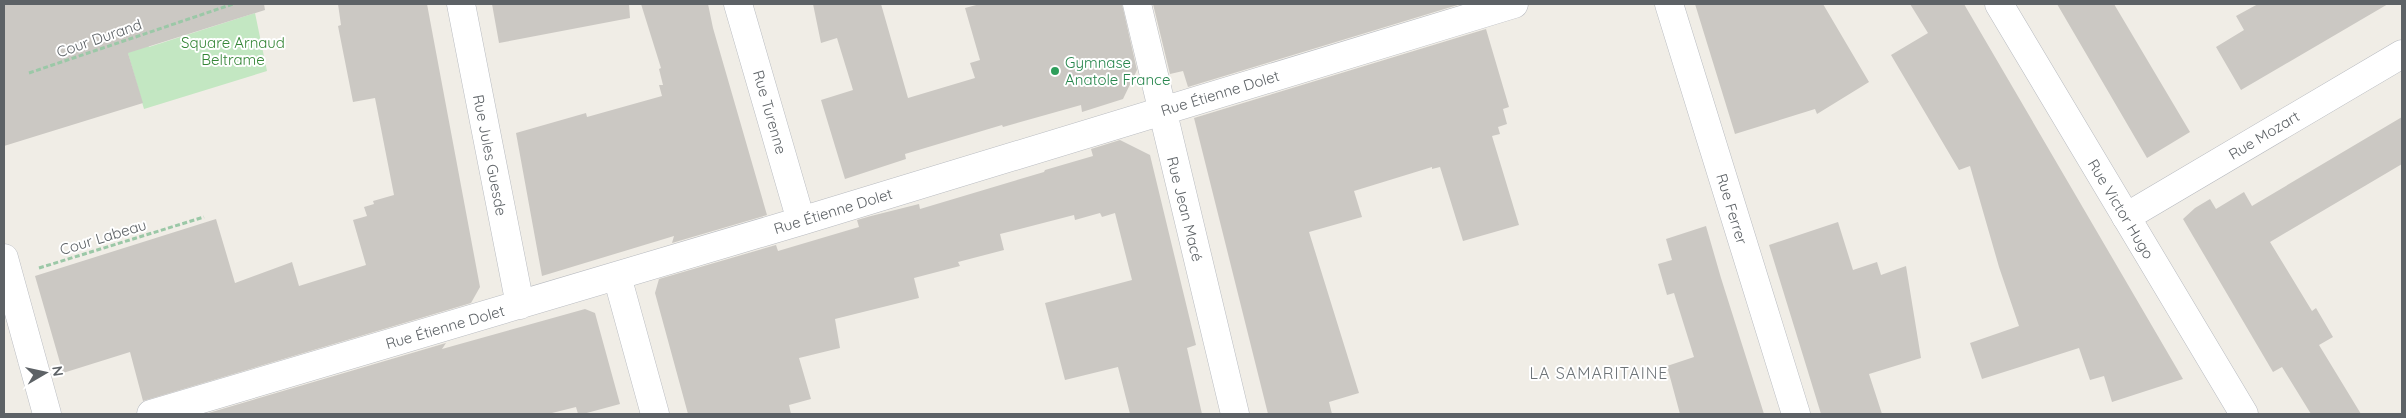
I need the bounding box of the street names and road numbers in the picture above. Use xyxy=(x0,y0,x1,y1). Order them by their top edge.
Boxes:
street label: Cour Durand xyxy=(54,15,144,61)
street label: Rue Étienne Dolet xyxy=(1158,66,1282,120)
street label: Rue Turenne xyxy=(749,68,791,156)
street label: Rue Jules Guesde xyxy=(469,93,511,217)
street label: Rue Mozart xyxy=(2225,106,2303,164)
street label: Rue Jean Macé xyxy=(1163,154,1207,264)
street label: Rue Victor Hugo xyxy=(2084,156,2158,262)
street label: Rue Ferrer xyxy=(1712,171,1752,247)
street label: Rue Étienne Dolet xyxy=(771,184,895,238)
street label: Cour Labeau xyxy=(57,215,149,259)
street label: Rue Étienne Dolet xyxy=(383,301,507,353)

